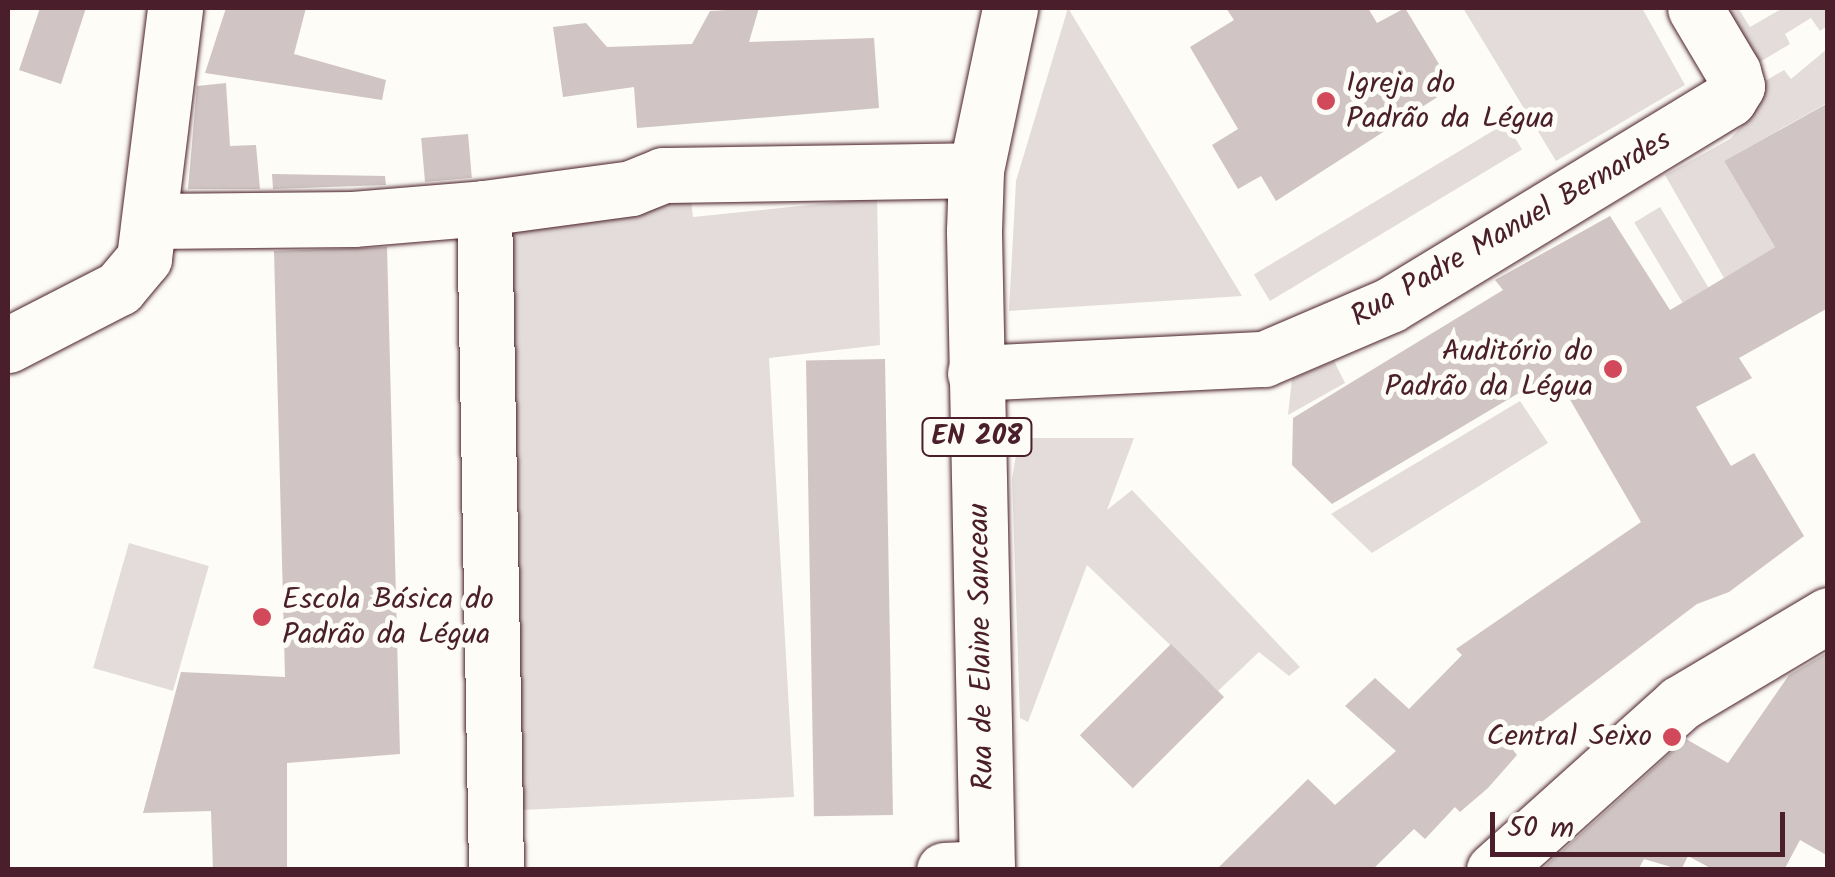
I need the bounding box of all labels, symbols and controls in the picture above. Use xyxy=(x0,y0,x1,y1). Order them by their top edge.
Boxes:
place label: Igreja do Padrão da Légua xyxy=(1346,66,1554,136)
marker: Igreja do Padrão da Légua xyxy=(1315,90,1337,112)
street label: Rua Padre Manuel Bernardes xyxy=(1345,122,1677,336)
place label: Auditório do Padrão da Légua xyxy=(1385,334,1593,404)
marker: Auditório do Padrão da Légua xyxy=(1602,358,1624,380)
road number: EN 208 xyxy=(920,414,1034,460)
street label: Rua de Elaine Sanceau xyxy=(961,503,1003,791)
place label: Escola Básica do Padrão da Légua xyxy=(282,582,494,652)
marker: Escola Básica do Padrão da Légua xyxy=(251,606,273,628)
place label: Central Seixo xyxy=(1487,719,1652,755)
marker: Central Seixo xyxy=(1661,726,1683,748)
scale bar xyxy=(1495,792,1790,854)
text: 50 m xyxy=(1507,805,1574,853)

